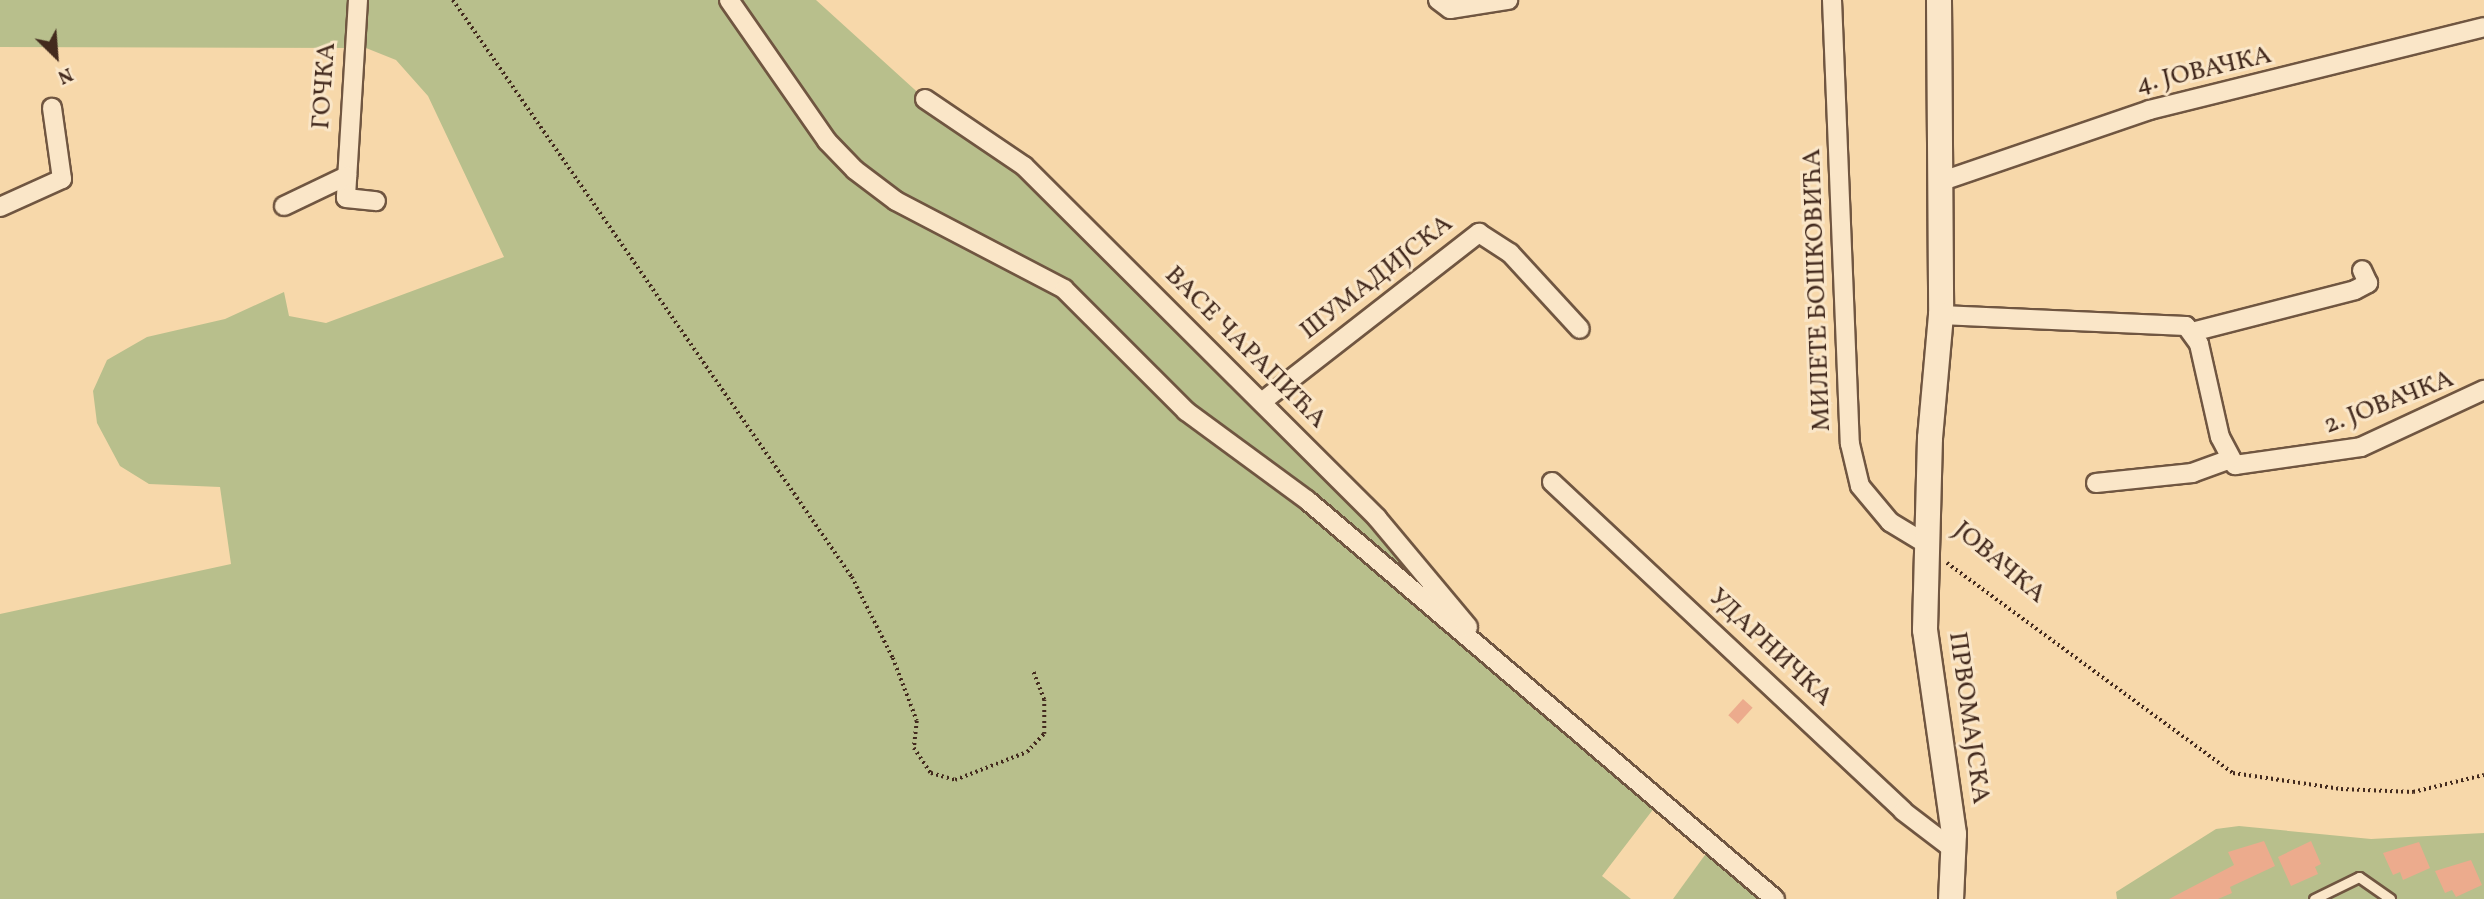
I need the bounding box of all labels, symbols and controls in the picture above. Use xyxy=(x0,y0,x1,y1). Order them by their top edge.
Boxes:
north arrow xyxy=(21,21,91,91)
street label: 4. ЈОВАЧКА xyxy=(2133,40,2275,102)
street label: ГОЧКА xyxy=(306,42,344,130)
text: N xyxy=(53,60,77,90)
street label: МИЛЕТЕ БОШКОВИЋА xyxy=(1797,148,1839,432)
street label: ШУМАДИЈСКА xyxy=(1294,209,1460,347)
street label: ВАСЕ ЧАРАПИЋА xyxy=(1157,260,1333,436)
street label: 2. ЈОВАЧКА xyxy=(2320,364,2458,442)
street label: ЈОВАЧКА xyxy=(1946,515,2052,611)
street label: УДАРНИЧКА xyxy=(1701,583,1839,713)
street label: ПРВОМАЈСКА xyxy=(1940,630,1996,806)

